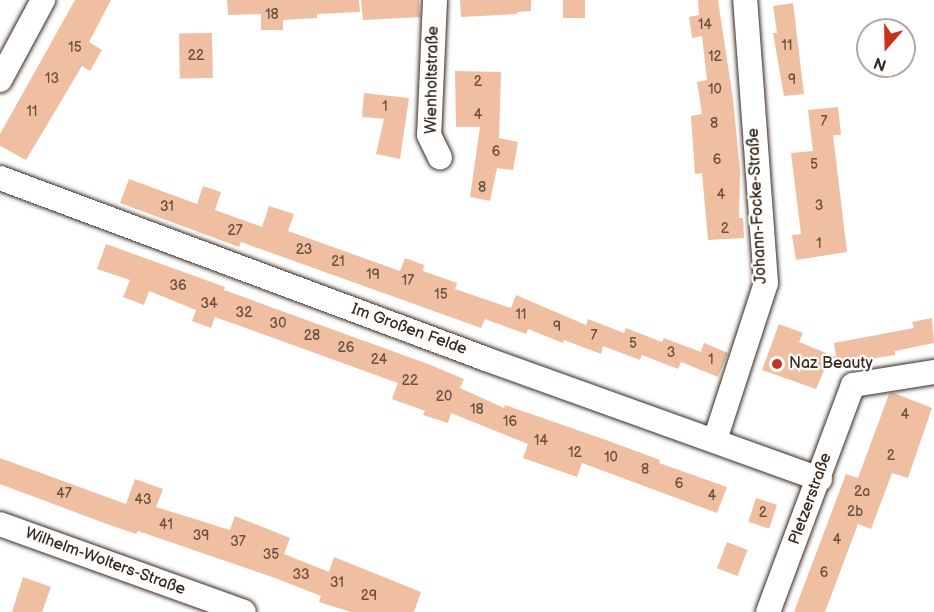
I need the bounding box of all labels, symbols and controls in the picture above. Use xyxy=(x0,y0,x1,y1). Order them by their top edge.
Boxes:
house number: 18 xyxy=(265,7,279,23)
house number: 14 xyxy=(698,17,712,33)
north arrow xyxy=(856,18,916,78)
street label: Wienholtstraße xyxy=(422,26,444,134)
house number: 11 xyxy=(782,38,792,54)
house number: 15 xyxy=(68,40,82,56)
house number: 22 xyxy=(188,48,204,64)
house number: 12 xyxy=(708,49,722,65)
text: N xyxy=(871,53,889,74)
house number: 13 xyxy=(45,71,59,87)
house number: 9 xyxy=(788,72,796,88)
house number: 2 xyxy=(474,74,482,90)
house number: 10 xyxy=(708,82,722,98)
house number: 1 xyxy=(382,99,388,115)
house number: 11 xyxy=(27,104,37,120)
house number: 4 xyxy=(474,107,482,123)
house number: 7 xyxy=(821,114,827,130)
house number: 8 xyxy=(710,116,718,132)
street label: Johann-Focke-Straße xyxy=(744,128,772,284)
house number: 6 xyxy=(492,144,500,160)
house number: 6 xyxy=(713,152,721,168)
house number: 5 xyxy=(810,157,818,173)
house number: 8 xyxy=(478,180,486,196)
house number: 4 xyxy=(717,187,725,203)
house number: 3 xyxy=(815,198,823,214)
house number: 31 xyxy=(160,199,174,215)
house number: 2 xyxy=(721,221,729,237)
house number: 27 xyxy=(227,223,243,239)
house number: 1 xyxy=(816,236,822,252)
house number: 23 xyxy=(296,242,312,258)
house number: 21 xyxy=(331,254,345,270)
house number: 19 xyxy=(366,267,380,283)
house number: 17 xyxy=(402,273,414,289)
house number: 36 xyxy=(169,278,187,294)
house number: 15 xyxy=(434,287,448,303)
house number: 34 xyxy=(200,296,218,312)
street label: Im Großen Felde xyxy=(349,300,469,360)
house number: 32 xyxy=(236,305,252,321)
house number: 11 xyxy=(516,307,526,323)
house number: 30 xyxy=(270,316,286,332)
house number: 9 xyxy=(553,319,561,335)
house number: 28 xyxy=(304,328,320,344)
house number: 7 xyxy=(591,328,597,344)
house number: 5 xyxy=(629,336,637,352)
house number: 26 xyxy=(338,340,354,356)
house number: 3 xyxy=(667,345,675,361)
house number: 24 xyxy=(371,352,387,368)
house number: 1 xyxy=(708,352,714,368)
place label: Naz Beauty xyxy=(789,354,873,374)
marker: Naz Beauty xyxy=(770,357,784,371)
house number: 22 xyxy=(402,373,418,389)
house number: 20 xyxy=(436,389,452,405)
house number: 18 xyxy=(470,402,484,418)
house number: 4 xyxy=(901,407,909,423)
house number: 16 xyxy=(503,414,517,430)
house number: 14 xyxy=(534,433,548,449)
house number: 12 xyxy=(568,445,582,461)
house number: 2 xyxy=(887,448,895,464)
house number: 10 xyxy=(604,450,618,466)
street label: Pletzerstraße xyxy=(786,450,836,548)
house number: 8 xyxy=(641,462,649,478)
house number: 6 xyxy=(675,476,683,492)
house number: 2a xyxy=(854,484,870,500)
house number: 47 xyxy=(56,486,72,502)
house number: 4 xyxy=(708,488,716,504)
house number: 43 xyxy=(134,492,152,508)
house number: 2b xyxy=(847,504,863,520)
house number: 2 xyxy=(759,505,767,521)
house number: 41 xyxy=(159,517,173,533)
street label: Wilhelm-Wolters-Straße xyxy=(22,524,188,600)
house number: 39 xyxy=(193,528,209,544)
house number: 4 xyxy=(833,532,841,548)
house number: 37 xyxy=(230,534,246,550)
house number: 35 xyxy=(263,547,279,563)
house number: 6 xyxy=(820,565,828,581)
house number: 33 xyxy=(292,567,310,583)
house number: 31 xyxy=(330,575,344,591)
house number: 29 xyxy=(361,588,377,604)

